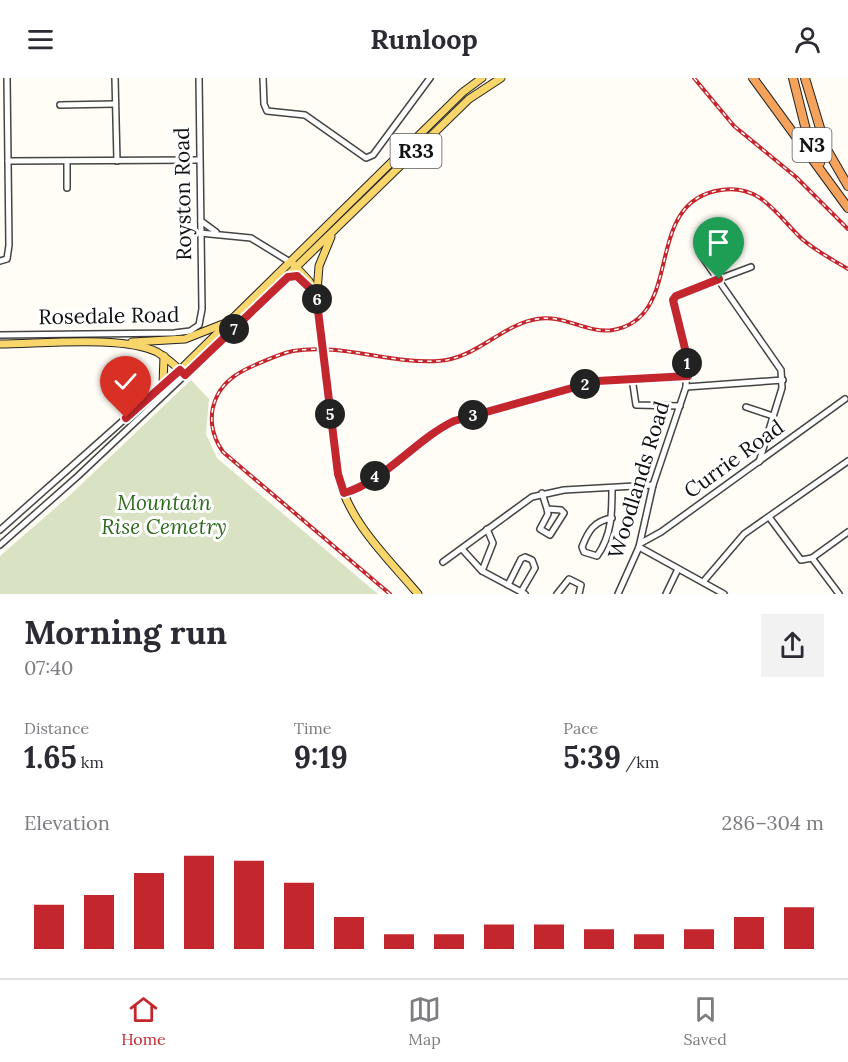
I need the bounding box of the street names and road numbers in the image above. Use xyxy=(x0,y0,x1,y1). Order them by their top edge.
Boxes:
street label: Royston Road xyxy=(168,127,197,261)
road number: N3 xyxy=(792,128,832,162)
road number: R33 xyxy=(390,134,442,168)
street label: Rosedale Road xyxy=(38,301,180,330)
street label: Woodlands Road xyxy=(602,398,675,562)
street label: Currie Road xyxy=(678,413,789,504)

